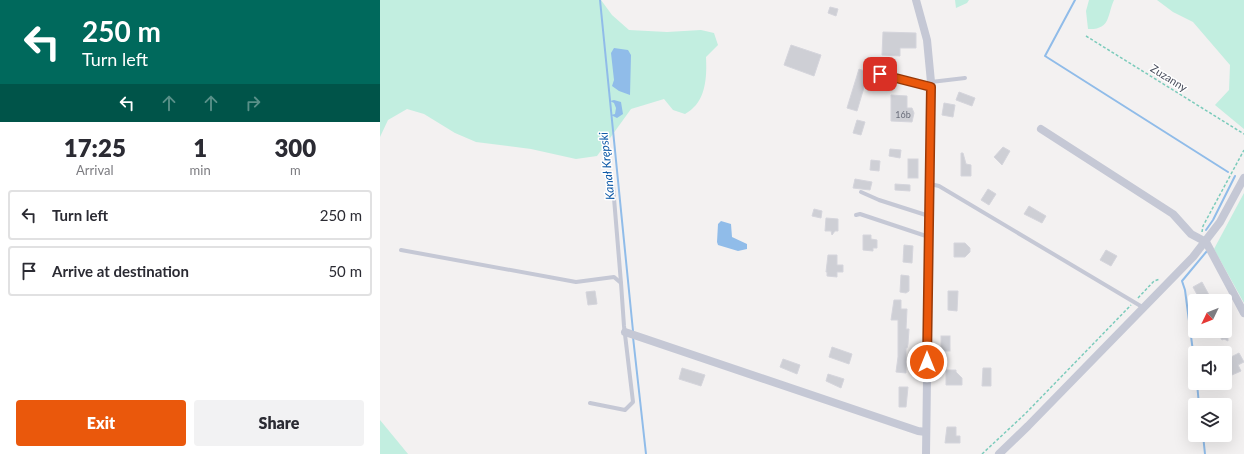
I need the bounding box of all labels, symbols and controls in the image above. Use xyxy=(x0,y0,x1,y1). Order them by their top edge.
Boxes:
text: 250 m xyxy=(82,14,161,48)
icon: left xyxy=(16,16,68,68)
text: Turn left xyxy=(82,48,148,70)
pin xyxy=(863,57,897,91)
street label: Zuzanny xyxy=(1149,61,1190,94)
icon: arrive xyxy=(869,63,891,85)
icon: left xyxy=(116,92,138,114)
icon: ahead xyxy=(158,92,180,114)
icon: ahead xyxy=(200,92,222,114)
icon: right xyxy=(242,92,264,114)
house number: 16b xyxy=(895,109,911,120)
water label: Kanał Krępski xyxy=(595,131,618,201)
text: 17:25 xyxy=(64,133,126,162)
text: 1 xyxy=(193,133,207,162)
text: 300 xyxy=(274,133,316,162)
text: Arrival xyxy=(76,162,114,178)
text: min xyxy=(190,162,211,178)
text: m xyxy=(290,162,301,178)
icon: left xyxy=(18,204,40,226)
text: Turn left xyxy=(52,206,108,224)
text: 250 m xyxy=(320,206,362,224)
icon: arrive xyxy=(18,260,40,282)
text: Arrive at destination xyxy=(52,262,189,280)
text: 50 m xyxy=(328,262,362,280)
north arrow xyxy=(1188,294,1232,338)
map controls xyxy=(1188,294,1232,442)
position arrow xyxy=(906,341,948,383)
button: sound xyxy=(1188,346,1232,390)
button: layers xyxy=(1188,398,1232,442)
button: Exit xyxy=(16,400,186,446)
button: Share xyxy=(194,400,364,446)

